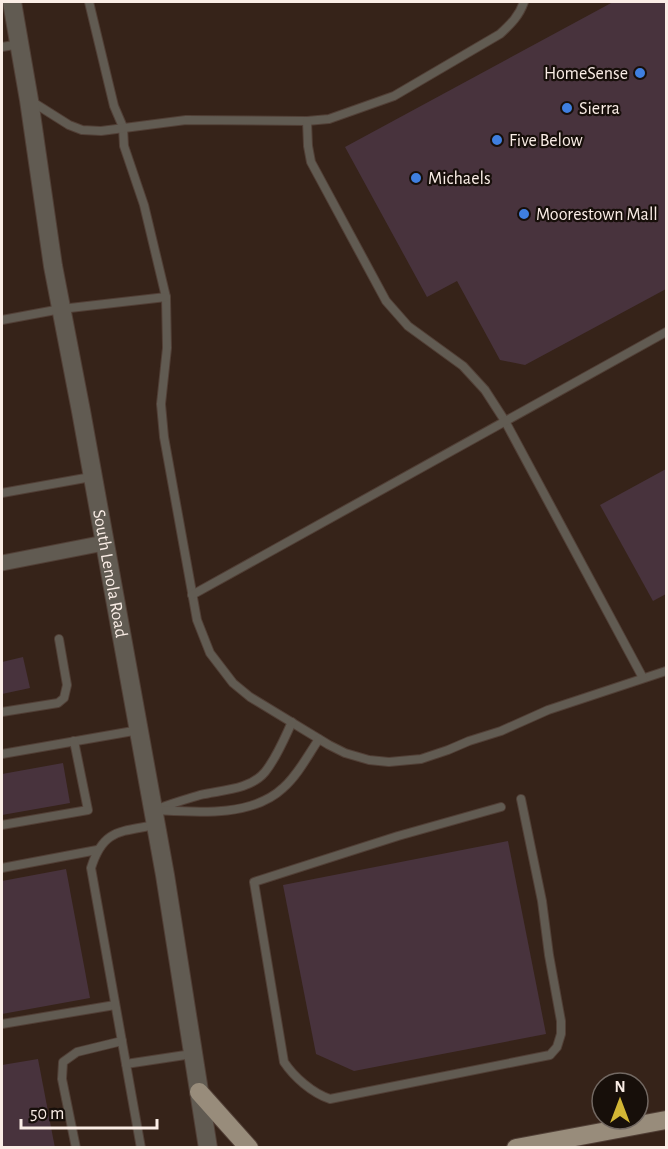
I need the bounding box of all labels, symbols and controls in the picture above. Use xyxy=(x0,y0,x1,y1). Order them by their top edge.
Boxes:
place label: HomeSense xyxy=(544,65,628,83)
marker: HomeSense xyxy=(633,66,647,80)
place label: Sierra xyxy=(579,100,620,118)
marker: Sierra xyxy=(560,101,574,115)
place label: Five Below xyxy=(509,132,583,150)
marker: Five Below xyxy=(490,133,504,147)
place label: Michaels xyxy=(428,170,491,188)
marker: Michaels xyxy=(409,171,423,185)
place label: Moorestown Mall xyxy=(536,206,658,224)
marker: Moorestown Mall xyxy=(517,207,531,221)
street label: South Lenola Road xyxy=(89,508,130,639)
north arrow xyxy=(590,1071,650,1131)
text: N xyxy=(614,1079,626,1095)
scale bar xyxy=(21,1092,158,1130)
text: 50 m xyxy=(30,1105,64,1123)

